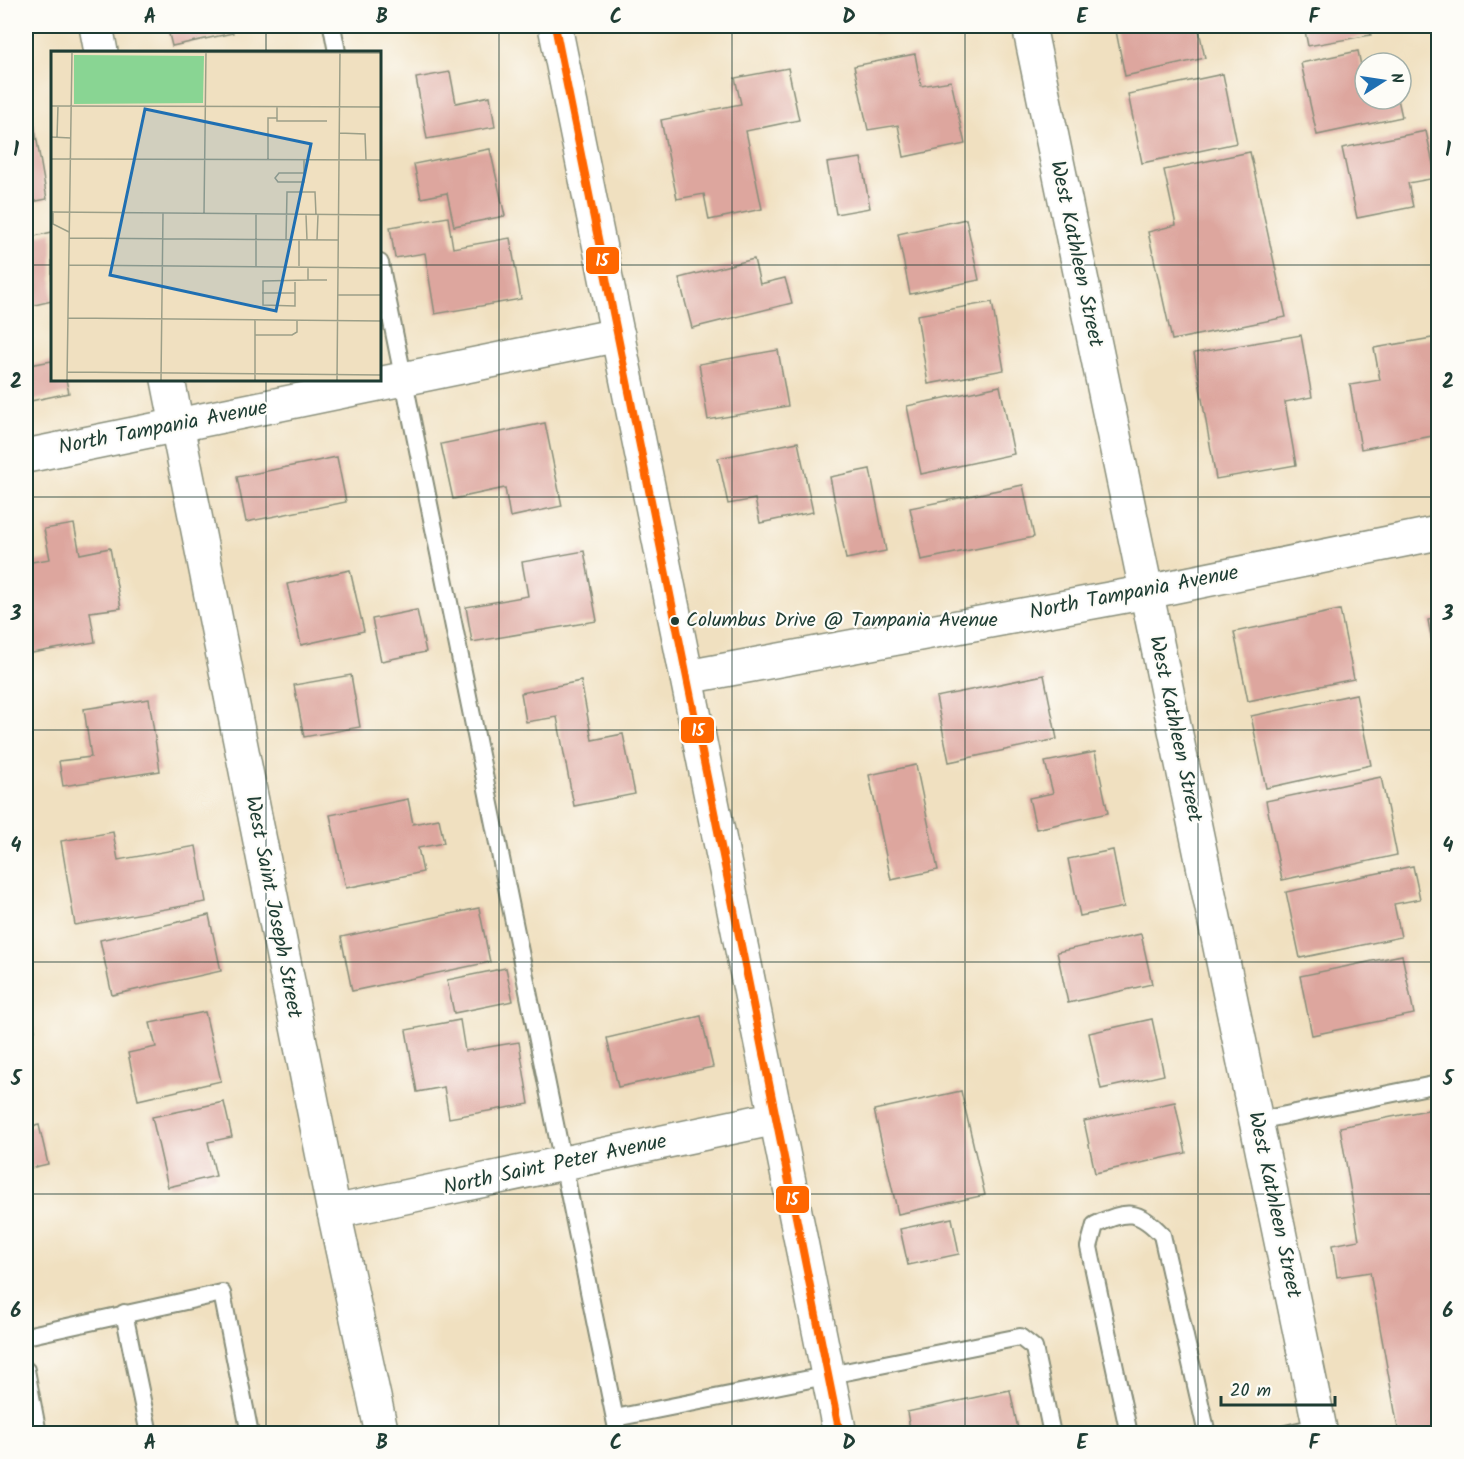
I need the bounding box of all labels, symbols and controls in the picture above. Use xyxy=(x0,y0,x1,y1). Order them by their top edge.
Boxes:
text: A xyxy=(144,2,156,34)
text: B xyxy=(376,2,388,34)
text: C xyxy=(610,2,622,34)
text: D xyxy=(842,2,856,34)
text: E xyxy=(1076,2,1088,34)
text: F xyxy=(1309,2,1321,34)
inset map xyxy=(51,51,381,381)
north arrow xyxy=(1353,51,1413,111)
text: N xyxy=(1383,71,1409,86)
text: 1 xyxy=(13,135,19,167)
text: 1 xyxy=(1445,135,1451,167)
street label: West Kathleen Street xyxy=(1040,158,1112,351)
line badge: 15 xyxy=(585,246,620,275)
text: 15 xyxy=(596,249,610,274)
text: 2 xyxy=(10,367,22,399)
text: 2 xyxy=(1442,367,1454,399)
street label: North Tampania Avenue xyxy=(56,391,271,464)
street label: North Tampania Avenue xyxy=(1027,556,1242,629)
text: 3 xyxy=(10,599,22,631)
text: 3 xyxy=(1442,599,1454,631)
place label: Columbus Drive @ Tampania Avenue xyxy=(686,605,998,637)
marker: Columbus Drive @ Tampania Avenue xyxy=(669,615,681,627)
street label: West Kathleen Street xyxy=(1139,633,1211,826)
line badge: 15 xyxy=(680,716,715,744)
text: 15 xyxy=(692,719,706,744)
street label: West Saint Joseph Street xyxy=(235,793,311,1022)
text: 4 xyxy=(11,831,22,863)
text: 4 xyxy=(1443,831,1454,863)
text: 5 xyxy=(10,1064,23,1096)
text: 5 xyxy=(1442,1064,1455,1096)
street label: West Kathleen Street xyxy=(1238,1109,1310,1302)
street label: North Saint Peter Avenue xyxy=(440,1125,670,1205)
line badge: 15 xyxy=(775,1185,810,1214)
text: 15 xyxy=(786,1188,800,1213)
text: 6 xyxy=(11,1296,22,1328)
text: 6 xyxy=(1443,1296,1454,1328)
scale bar xyxy=(1221,1369,1335,1407)
text: 20 m xyxy=(1230,1377,1271,1406)
text: A xyxy=(144,1428,156,1459)
text: B xyxy=(376,1428,388,1459)
text: C xyxy=(610,1428,622,1459)
text: D xyxy=(842,1428,856,1459)
text: E xyxy=(1076,1428,1088,1459)
text: F xyxy=(1309,1428,1321,1459)

